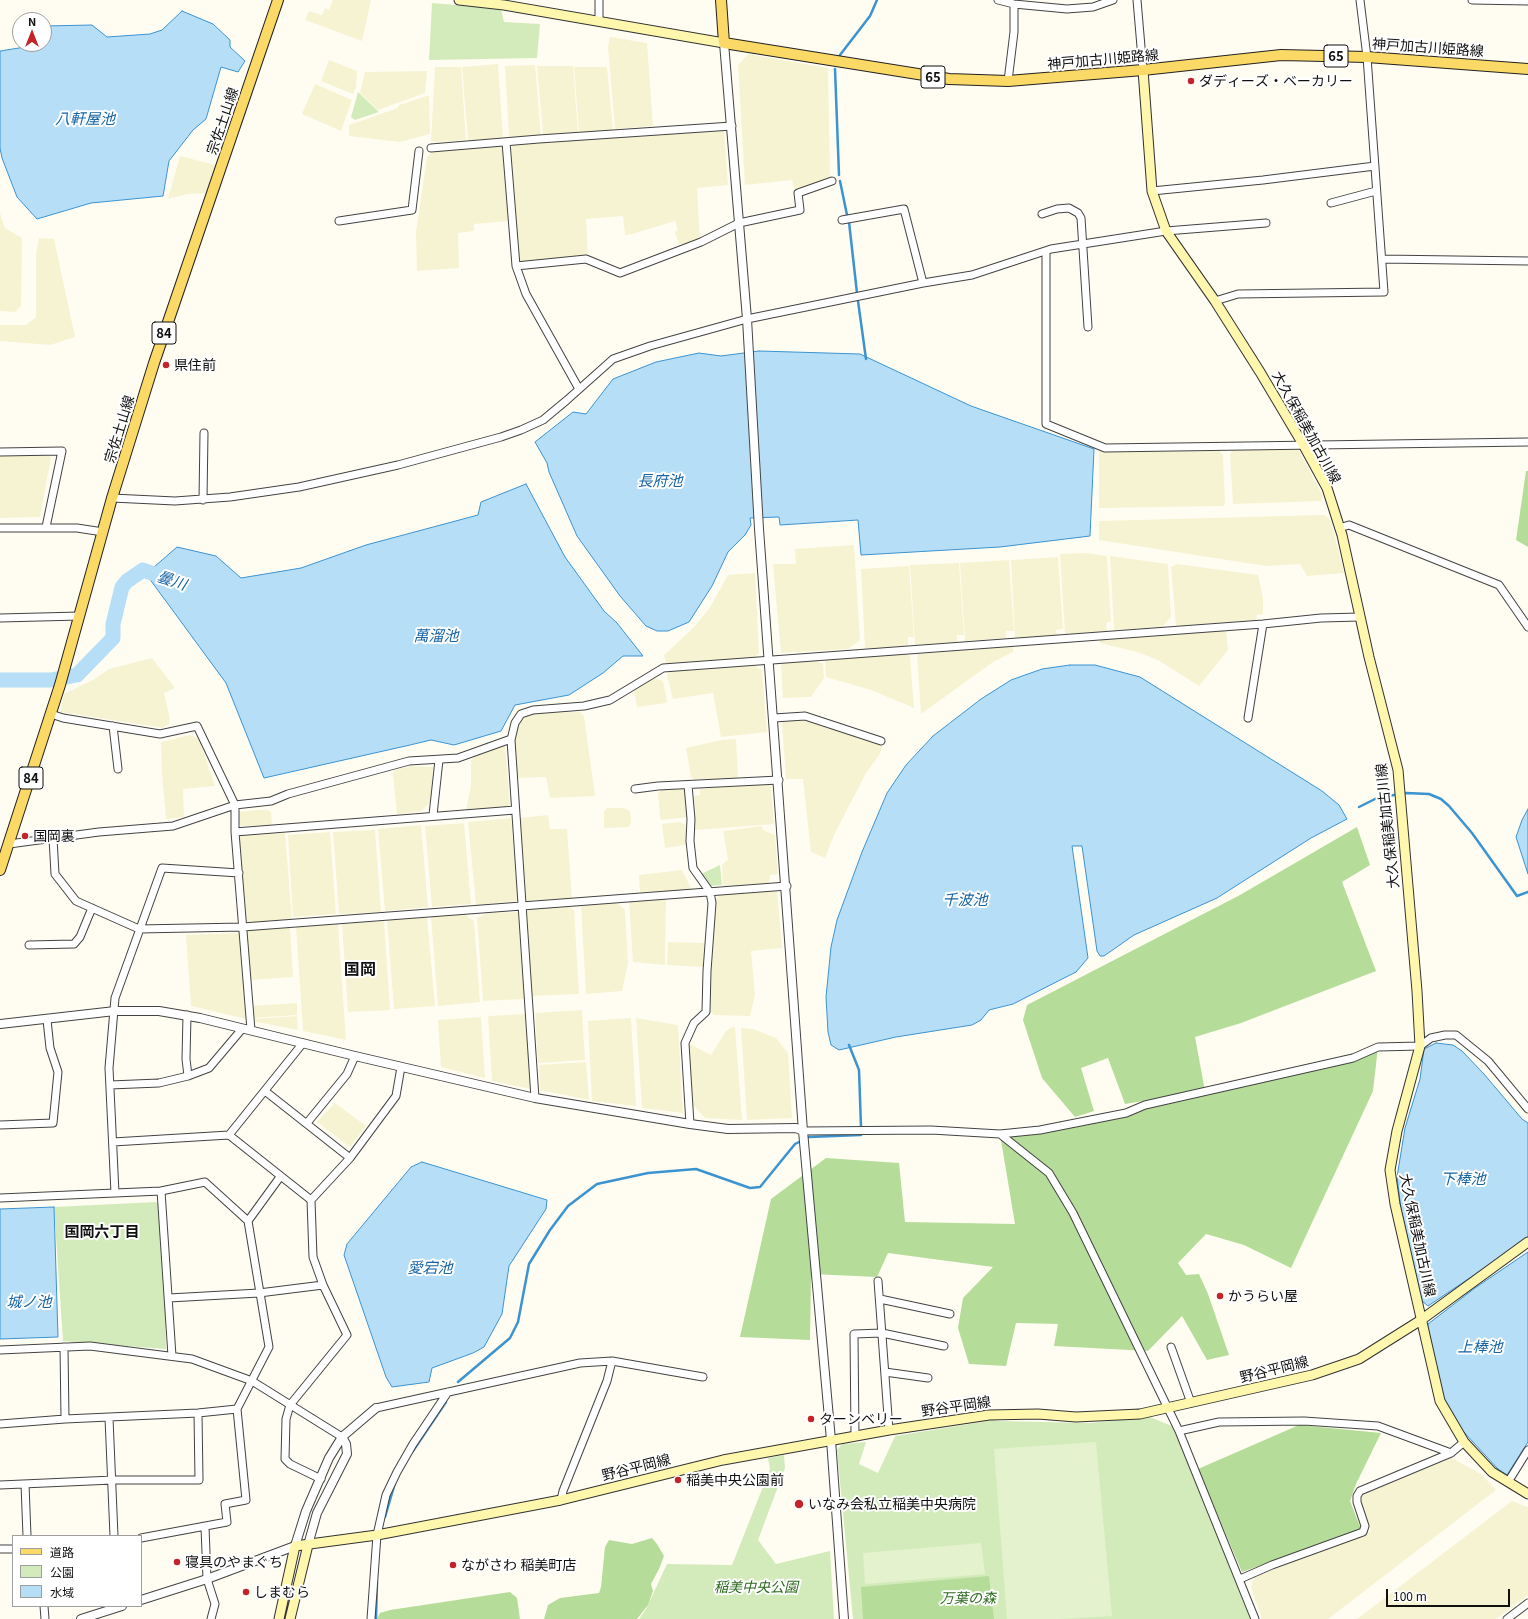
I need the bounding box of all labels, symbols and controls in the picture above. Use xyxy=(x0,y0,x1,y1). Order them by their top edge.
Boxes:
north arrow xyxy=(12,12,52,52)
text: N xyxy=(28,13,36,29)
street label: 神戸加古川姫路線 xyxy=(1372,35,1484,59)
road number: 65 xyxy=(1324,45,1348,67)
street label: 神戸加古川姫路線 xyxy=(1046,46,1160,72)
road number: 65 xyxy=(921,66,945,88)
place label: ダディーズ・ベーカリー xyxy=(1199,73,1353,89)
marker: ダディーズ・ベーカリー xyxy=(1186,76,1196,86)
street label: 宗佐土山線 xyxy=(203,85,241,157)
water label: 八軒屋池 xyxy=(55,109,115,127)
road number: 84 xyxy=(152,322,176,344)
place label: 県住前 xyxy=(174,357,216,373)
marker: 県住前 xyxy=(161,360,171,370)
street label: 大久保稲美加古川線 xyxy=(1269,368,1345,486)
street label: 宗佐土山線 xyxy=(101,393,137,465)
water label: 長府池 xyxy=(638,471,682,489)
water label: 曇川 xyxy=(155,567,189,593)
water label: 萬溜池 xyxy=(414,626,458,644)
street label: 大久保稲美加古川線 xyxy=(1372,762,1402,890)
road number: 84 xyxy=(19,767,43,789)
place label: 国岡裏 xyxy=(33,828,75,844)
marker: 国岡裏 xyxy=(20,831,30,841)
water label: 千波池 xyxy=(943,890,987,908)
district label: 国岡 xyxy=(344,959,376,979)
water label: 下棒池 xyxy=(1441,1169,1485,1187)
street label: 大久保稲美加古川線 xyxy=(1397,1172,1439,1298)
district label: 国岡六丁目 xyxy=(65,1222,139,1240)
water label: 愛宕池 xyxy=(408,1258,452,1276)
place label: かうらい屋 xyxy=(1228,1288,1298,1304)
marker: かうらい屋 xyxy=(1215,1291,1225,1301)
water label: 城ノ池 xyxy=(7,1292,51,1310)
water label: 上棒池 xyxy=(1458,1337,1502,1355)
street label: 野谷平岡線 xyxy=(1238,1352,1310,1386)
street label: 野谷平岡線 xyxy=(920,1393,992,1419)
place label: ターンベリー xyxy=(819,1411,903,1427)
marker: ターンベリー xyxy=(806,1414,816,1424)
street label: 野谷平岡線 xyxy=(600,1450,672,1484)
place label: 稲美中央公園前 xyxy=(686,1472,784,1488)
marker: 稲美中央公園前 xyxy=(673,1475,683,1485)
place label: いなみ会私立稲美中央病院 xyxy=(808,1496,976,1512)
marker: いなみ会私立稲美中央病院 xyxy=(793,1498,805,1510)
legend xyxy=(12,1535,142,1607)
text: 道路 xyxy=(50,1543,74,1560)
place label: 寝具のやまぐち xyxy=(185,1554,283,1570)
marker: 寝具のやまぐち xyxy=(172,1557,182,1567)
place label: ながさわ 稲美町店 xyxy=(461,1557,576,1573)
marker: ながさわ 稲美町店 xyxy=(448,1560,458,1570)
text: 公園 xyxy=(50,1563,74,1580)
park label: 稲美中央公園 xyxy=(714,1579,798,1595)
scale bar xyxy=(1388,1581,1512,1607)
text: 水域 xyxy=(50,1583,74,1600)
place label: しまむら xyxy=(254,1584,310,1600)
marker: しまむら xyxy=(241,1587,251,1597)
text: 100 m xyxy=(1393,1587,1427,1604)
park label: 万葉の森 xyxy=(940,1590,996,1606)

